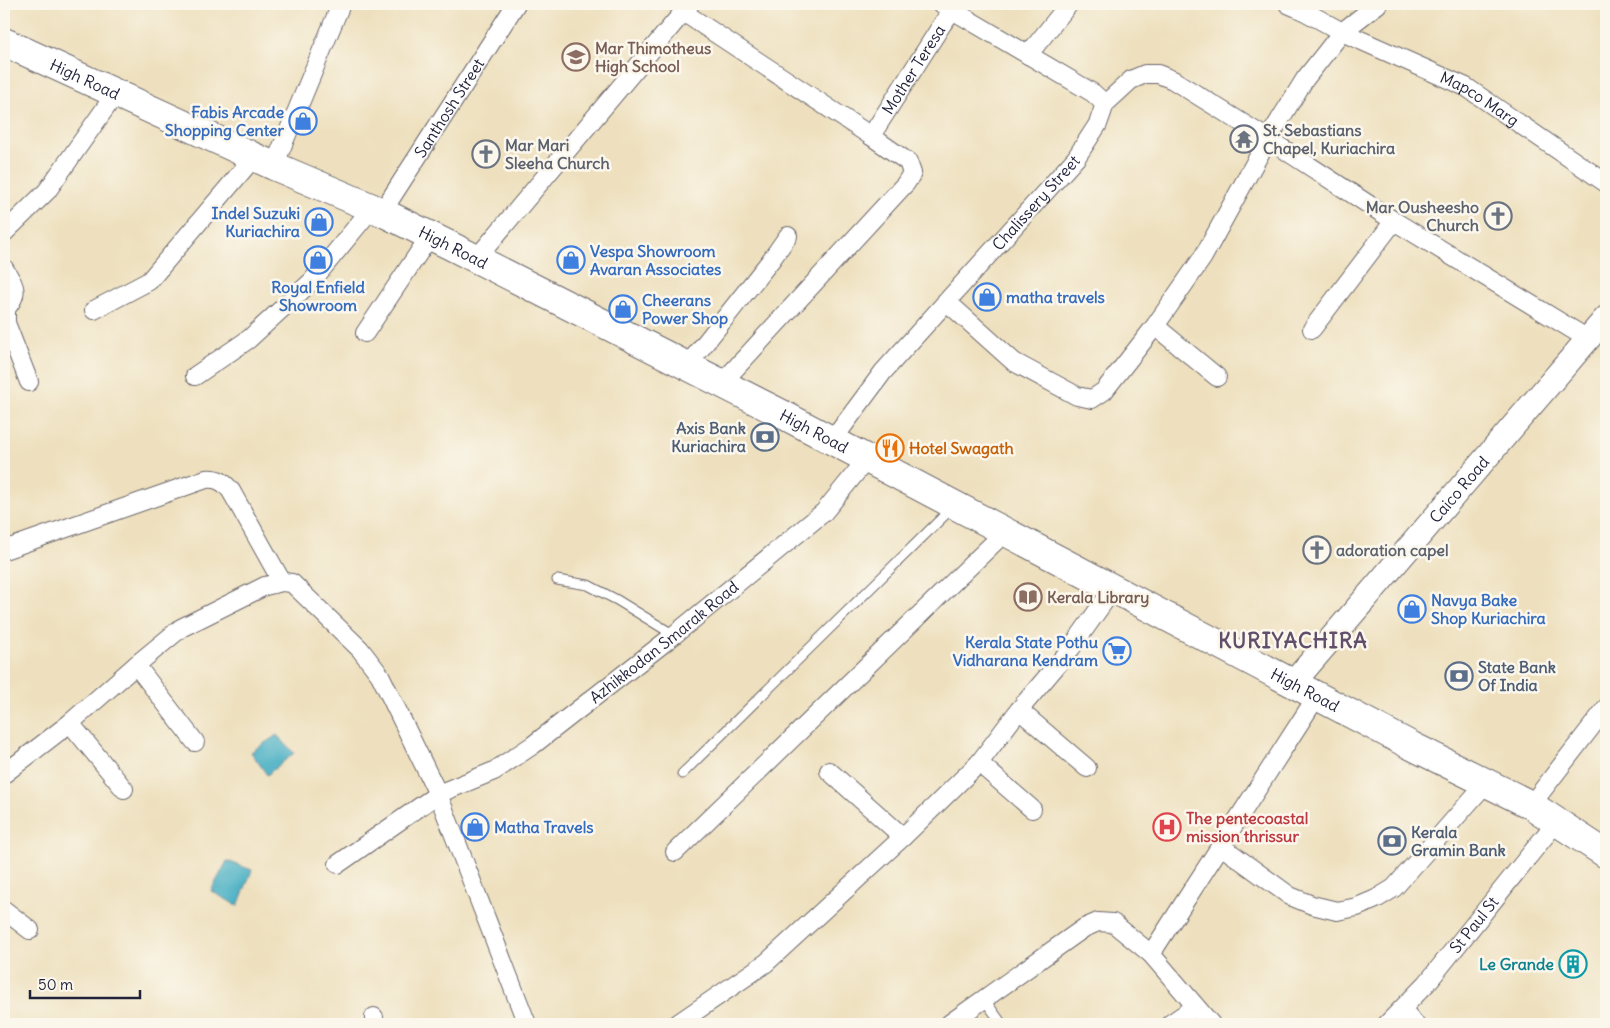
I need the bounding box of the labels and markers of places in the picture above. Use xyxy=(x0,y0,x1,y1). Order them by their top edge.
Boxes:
place label: Mar Thimotheus High School xyxy=(595,38,711,77)
school or university icon: Mar Thimotheus High School xyxy=(561,42,591,72)
place label: Fabis Arcade Shopping Center xyxy=(165,102,284,141)
shop icon: Fabis Arcade Shopping Center xyxy=(288,106,318,136)
place label: St. Sebastians Chapel, Kuriachira xyxy=(1263,120,1395,159)
temple icon: St. Sebastians Chapel, Kuriachira xyxy=(1229,124,1259,154)
place label: Mar Mari Sleeha Church xyxy=(505,135,610,173)
church icon: Mar Mari Sleeha Church xyxy=(471,139,501,169)
place label: Mar Ousheesho Church xyxy=(1366,197,1479,235)
church icon: Mar Ousheesho Church xyxy=(1483,201,1513,231)
place label: Indel Suzuki Kuriachira xyxy=(212,203,300,241)
shop icon: Indel Suzuki Kuriachira xyxy=(304,207,334,237)
place label: Vespa Showroom Avaran Associates xyxy=(590,241,721,279)
shop icon: Royal Enfield Showroom xyxy=(303,245,333,275)
shop icon: Vespa Showroom Avaran Associates xyxy=(556,245,586,275)
place label: Royal Enfield Showroom xyxy=(271,277,365,315)
shop icon: matha travels xyxy=(972,282,1002,312)
place label: matha travels xyxy=(1006,287,1105,307)
place label: Cheerans Power Shop xyxy=(642,290,728,329)
shop icon: Cheerans Power Shop xyxy=(608,294,638,324)
place label: Axis Bank Kuriachira xyxy=(671,418,746,456)
bank icon: Axis Bank Kuriachira xyxy=(750,422,780,452)
restaurant icon: Hotel Swagath xyxy=(875,433,905,463)
place label: Hotel Swagath xyxy=(909,438,1014,459)
church icon: adoration capel xyxy=(1302,535,1332,565)
place label: adoration capel xyxy=(1336,540,1448,561)
library icon: Kerala Library xyxy=(1013,582,1043,612)
place label: Kerala Library xyxy=(1047,587,1149,608)
place label: Navya Bake Shop Kuriachira xyxy=(1431,590,1546,629)
shop icon: Navya Bake Shop Kuriachira xyxy=(1397,594,1427,624)
place label: Kerala State Pothu Vidharana Kendram xyxy=(953,632,1099,670)
supermarket icon: Kerala State Pothu Vidharana Kendram xyxy=(1102,636,1132,666)
place label: State Bank Of India xyxy=(1478,657,1556,695)
bank icon: State Bank Of India xyxy=(1444,661,1474,691)
place label: The pentecoastal mission thrissur xyxy=(1186,808,1308,846)
shop icon: Matha Travels xyxy=(460,812,490,842)
hospital icon: The pentecoastal mission thrissur xyxy=(1152,812,1182,842)
place label: Matha Travels xyxy=(494,817,594,837)
place label: Kerala Gramin Bank xyxy=(1411,822,1506,860)
bank icon: Kerala Gramin Bank xyxy=(1377,826,1407,856)
building icon: Le Grande xyxy=(1558,949,1588,979)
place label: Le Grande xyxy=(1479,954,1554,974)

